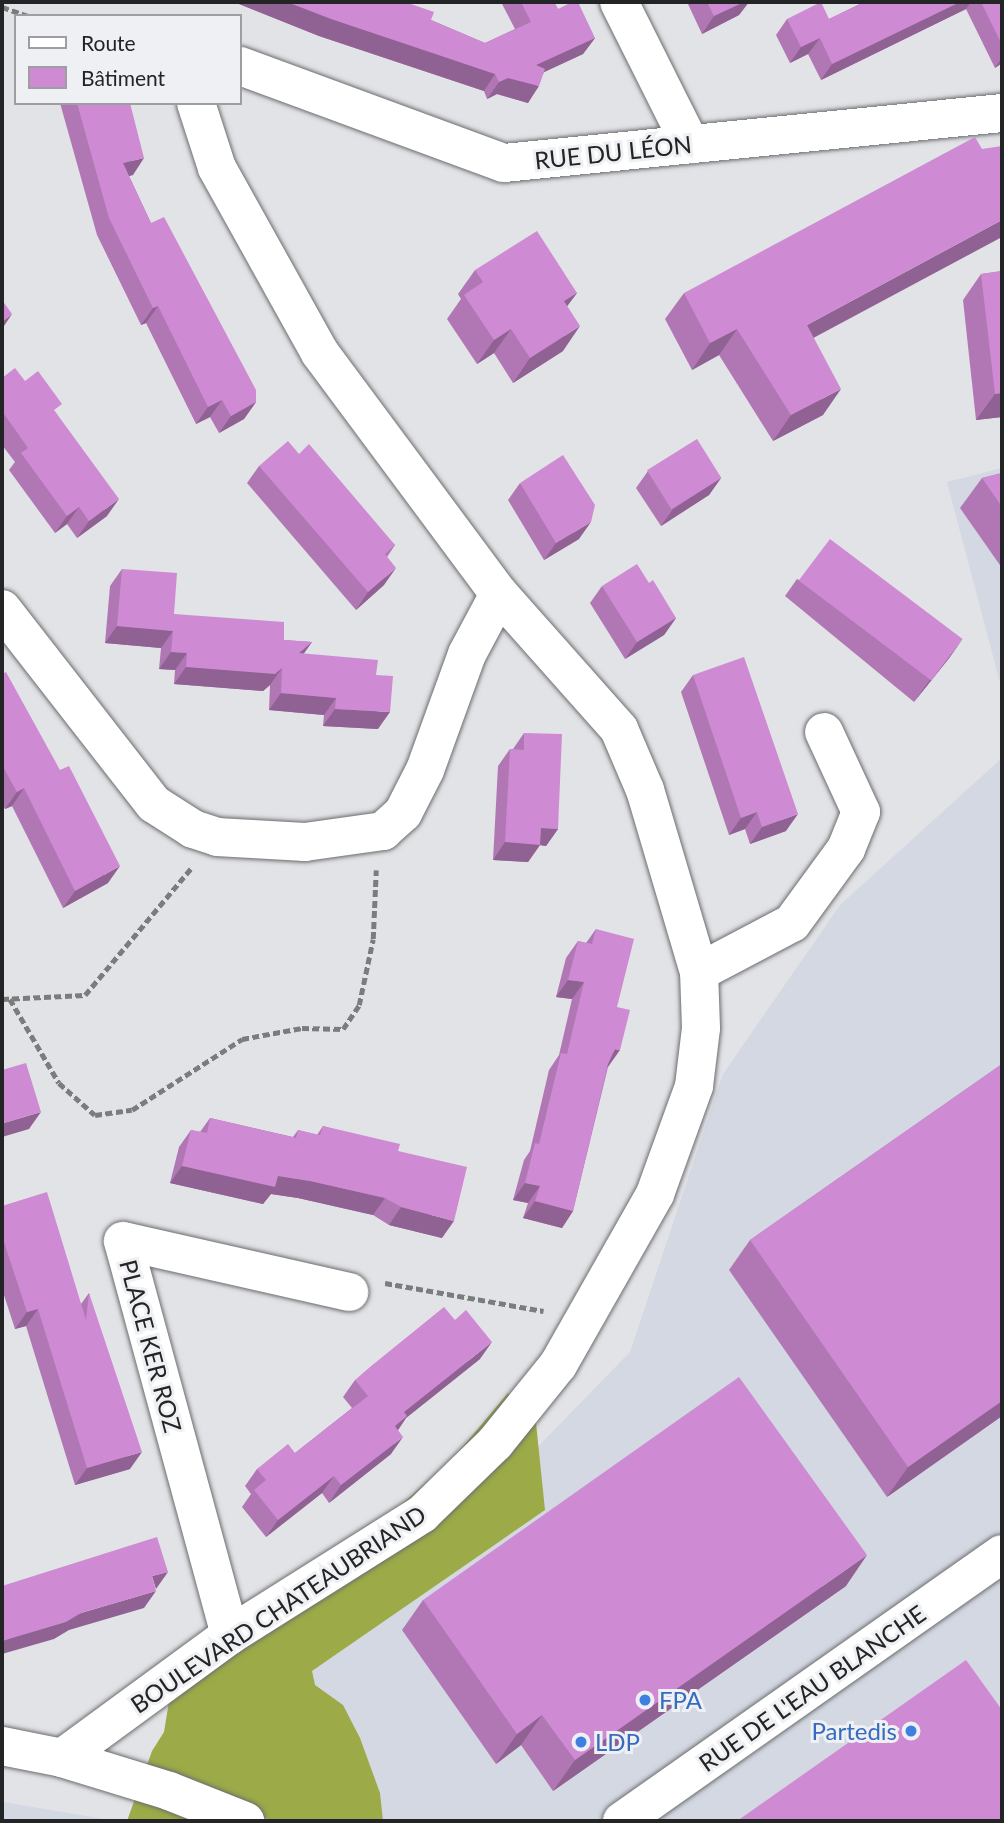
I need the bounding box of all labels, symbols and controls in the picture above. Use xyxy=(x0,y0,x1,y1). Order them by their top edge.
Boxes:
legend xyxy=(14,14,242,105)
text: Route xyxy=(81,30,136,55)
text: Bâtiment xyxy=(81,65,165,90)
street label: RUE DU LÉON xyxy=(533,129,693,175)
street label: PLACE KER ROZ xyxy=(114,1256,188,1436)
street label: BOULEVARD CHATEAUBRIAND xyxy=(125,1499,431,1719)
street label: RUE DE L'EAU BLANCHE xyxy=(693,1599,931,1777)
place label: FPA xyxy=(659,1686,702,1714)
marker: FPA xyxy=(637,1692,653,1708)
place label: Partedis xyxy=(812,1717,897,1745)
marker: Partedis xyxy=(903,1723,919,1739)
place label: LDP xyxy=(595,1728,640,1756)
marker: LDP xyxy=(573,1734,589,1750)

